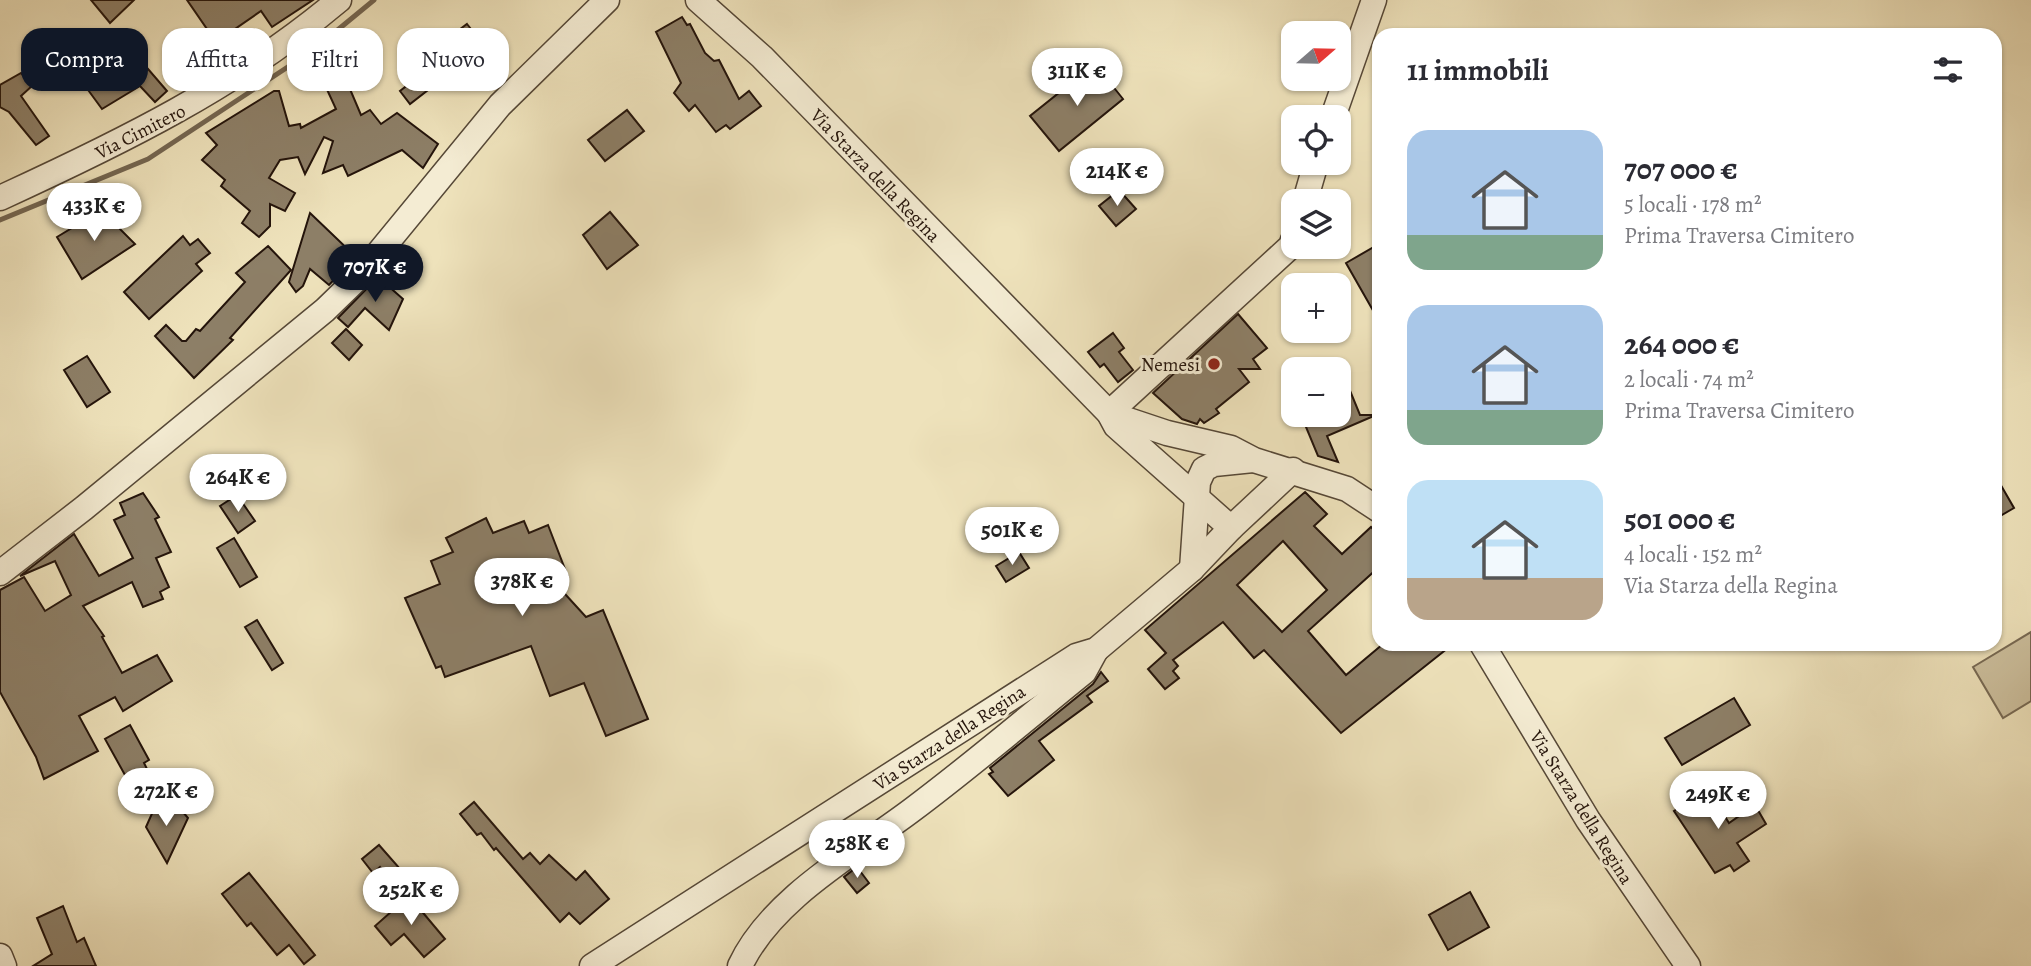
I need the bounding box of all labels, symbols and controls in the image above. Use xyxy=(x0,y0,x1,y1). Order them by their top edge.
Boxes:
north arrow xyxy=(1281,21,1351,91)
map controls xyxy=(1281,21,1351,427)
chip: Compra xyxy=(21,28,148,91)
chip: Affitta xyxy=(162,28,273,91)
chip: Filtri xyxy=(287,28,383,91)
chip: Nuovo xyxy=(397,28,509,91)
pin: 311K € xyxy=(1020,48,1134,108)
text: 11 immobili xyxy=(1407,50,1549,90)
icon: filters xyxy=(1929,51,1967,89)
text: 311K € xyxy=(1048,55,1106,86)
street label: Via Cimitero xyxy=(90,98,190,166)
street label: Via Starza della Regina xyxy=(804,102,946,248)
button: locate xyxy=(1281,105,1351,175)
pin: 214K € xyxy=(1060,148,1174,208)
text: 707 000 € xyxy=(1624,149,1738,189)
text: 214K € xyxy=(1086,155,1148,186)
icon: home xyxy=(1463,158,1547,242)
pin: 433K € xyxy=(37,184,151,243)
button: layers xyxy=(1281,189,1351,259)
text: 5 locali · 178 m² xyxy=(1624,189,1761,220)
text: 433K € xyxy=(63,190,125,221)
text: Prima Traversa Cimitero xyxy=(1624,220,1854,251)
pin: 707K € xyxy=(318,244,432,304)
text: 707K € xyxy=(343,251,407,282)
button: + xyxy=(1281,273,1351,343)
text: 264 000 € xyxy=(1624,324,1740,364)
icon: home xyxy=(1463,333,1547,417)
place label: Nemesi xyxy=(1141,352,1200,378)
marker: Nemesi xyxy=(1206,356,1222,372)
button: − xyxy=(1281,357,1351,427)
text: 2 locali · 74 m² xyxy=(1624,364,1754,395)
text: Prima Traversa Cimitero xyxy=(1624,395,1854,426)
pin: 264K € xyxy=(181,454,295,514)
text: 264K € xyxy=(206,461,270,492)
text: 501 000 € xyxy=(1624,499,1736,539)
pin: 501K € xyxy=(955,508,1069,567)
icon: home xyxy=(1463,508,1547,592)
text: 501K € xyxy=(981,514,1043,545)
text: 4 locali · 152 m² xyxy=(1624,539,1762,570)
pin: 378K € xyxy=(465,558,579,618)
text: 378K € xyxy=(490,565,554,596)
text: Via Starza della Regina xyxy=(1624,570,1838,601)
street label: Via Starza della Regina xyxy=(868,679,1031,797)
street label: Via Starza della Regina xyxy=(1523,725,1639,889)
pin: 272K € xyxy=(109,768,223,828)
pin: 249K € xyxy=(1661,772,1775,831)
text: 272K € xyxy=(134,775,198,806)
text: 249K € xyxy=(1686,778,1750,809)
pin: 258K € xyxy=(800,820,914,880)
text: 258K € xyxy=(825,827,889,858)
pin: 252K € xyxy=(354,867,468,927)
text: 252K € xyxy=(379,874,443,905)

